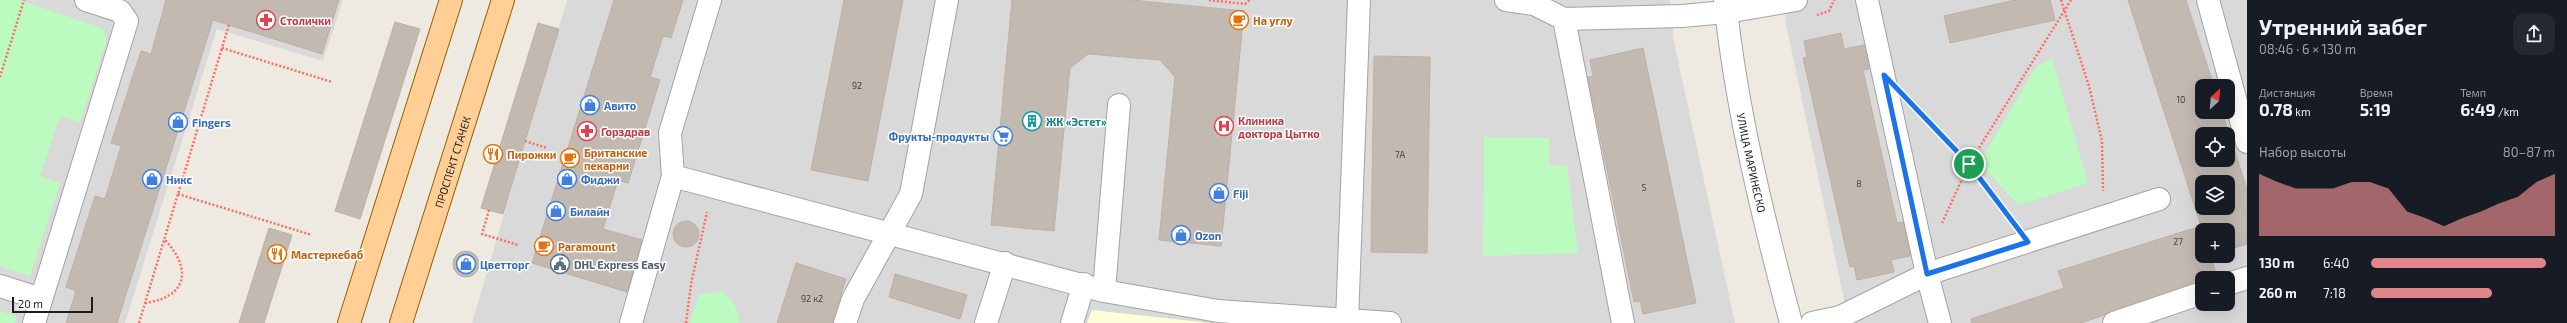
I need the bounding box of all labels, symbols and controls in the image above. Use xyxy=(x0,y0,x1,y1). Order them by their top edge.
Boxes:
pharmacy icon: Столички xyxy=(255,9,277,31)
cafe icon: На углу xyxy=(1228,9,1250,31)
text: Утренний забег xyxy=(2259,13,2427,39)
button: share xyxy=(2513,13,2555,55)
place label: Столички xyxy=(280,14,331,27)
place label: На углу xyxy=(1253,14,1294,27)
text: 08:46 · 6 × 130 m xyxy=(2259,41,2356,57)
north arrow xyxy=(2195,79,2235,119)
map controls xyxy=(2195,79,2235,311)
house number: 92 xyxy=(852,80,862,91)
text: Дистанция xyxy=(2259,86,2315,99)
text: Время xyxy=(2360,86,2393,99)
text: Темп xyxy=(2460,86,2486,99)
shop icon: Авито xyxy=(579,94,601,116)
house number: 10 xyxy=(2176,94,2186,105)
place label: Авито xyxy=(604,99,637,112)
text: 0.78 xyxy=(2259,99,2293,119)
text: 5:19 xyxy=(2360,99,2391,119)
text: 6:49 xyxy=(2460,99,2496,119)
text: km xyxy=(2293,105,2311,118)
text: /km xyxy=(2496,105,2519,118)
building icon: ЖК «Эстет» xyxy=(1021,110,1043,132)
shop icon: Fingers xyxy=(167,111,189,133)
street label: УЛИЦА МАРИНЕСКО xyxy=(1735,112,1769,214)
street label: ПРОСПЕКТ СТАЧЕК xyxy=(431,114,473,209)
place label: Клиника доктора Цытко xyxy=(1238,114,1320,140)
place label: ЖК «Эстет» xyxy=(1046,115,1107,128)
hospital icon: Клиника доктора Цытко xyxy=(1213,115,1235,137)
place label: Fingers xyxy=(192,116,231,129)
pharmacy icon: Горздрав xyxy=(576,120,598,142)
place label: Горздрав xyxy=(601,125,650,138)
supermarket icon: Фрукты-продукты xyxy=(992,125,1014,147)
button: locate xyxy=(2195,127,2235,167)
place label: Фрукты-продукты xyxy=(889,130,989,143)
restaurant icon: Пирожки xyxy=(482,143,504,165)
text: Набор высоты xyxy=(2259,144,2346,160)
text: 80–87 m xyxy=(2503,144,2555,160)
place label: Британские пекарни xyxy=(584,146,648,172)
cafe icon: Британские пекарни xyxy=(559,147,581,169)
pin xyxy=(1952,147,1986,181)
place label: Пирожки xyxy=(507,148,557,161)
house number: 7А xyxy=(1395,149,1405,160)
icon: arrive xyxy=(1958,153,1980,175)
shop icon: Никс xyxy=(141,168,163,190)
shop icon: Фиджи xyxy=(556,168,578,190)
place label: Никс xyxy=(166,173,193,186)
place label: Фиджи xyxy=(581,173,620,186)
button: layers xyxy=(2195,175,2235,215)
house number: 8 xyxy=(1856,178,1862,189)
shop icon: Fiji xyxy=(1208,182,1230,204)
house number: 5 xyxy=(1642,182,1647,193)
place label: Fiji xyxy=(1233,187,1248,201)
shop icon: Билайн xyxy=(545,200,567,222)
place label: Билайн xyxy=(570,205,610,218)
button: + xyxy=(2195,223,2235,263)
shop icon: Ozon xyxy=(1170,224,1192,246)
place label: Ozon xyxy=(1195,229,1221,242)
cafe icon: Paramount xyxy=(533,235,555,257)
house number: 27 xyxy=(2173,236,2183,247)
place label: Paramount xyxy=(558,240,616,253)
restaurant icon: Мастеркебаб xyxy=(266,243,288,265)
place label: Мастеркебаб xyxy=(291,248,364,261)
shop icon: Цветторг xyxy=(455,253,477,275)
public building icon: DHL Express Easy xyxy=(549,253,571,275)
text: 130 m xyxy=(2259,255,2294,271)
text: 6:40 xyxy=(2323,255,2349,271)
place label: Цветторг xyxy=(480,258,530,271)
place label: DHL Express Easy xyxy=(574,258,667,272)
button: − xyxy=(2195,271,2235,311)
text: 260 m xyxy=(2259,285,2297,301)
text: 7:18 xyxy=(2323,285,2346,301)
house number: 92 к2 xyxy=(801,293,823,304)
scale bar xyxy=(12,295,93,314)
text: 20 m xyxy=(18,297,43,310)

